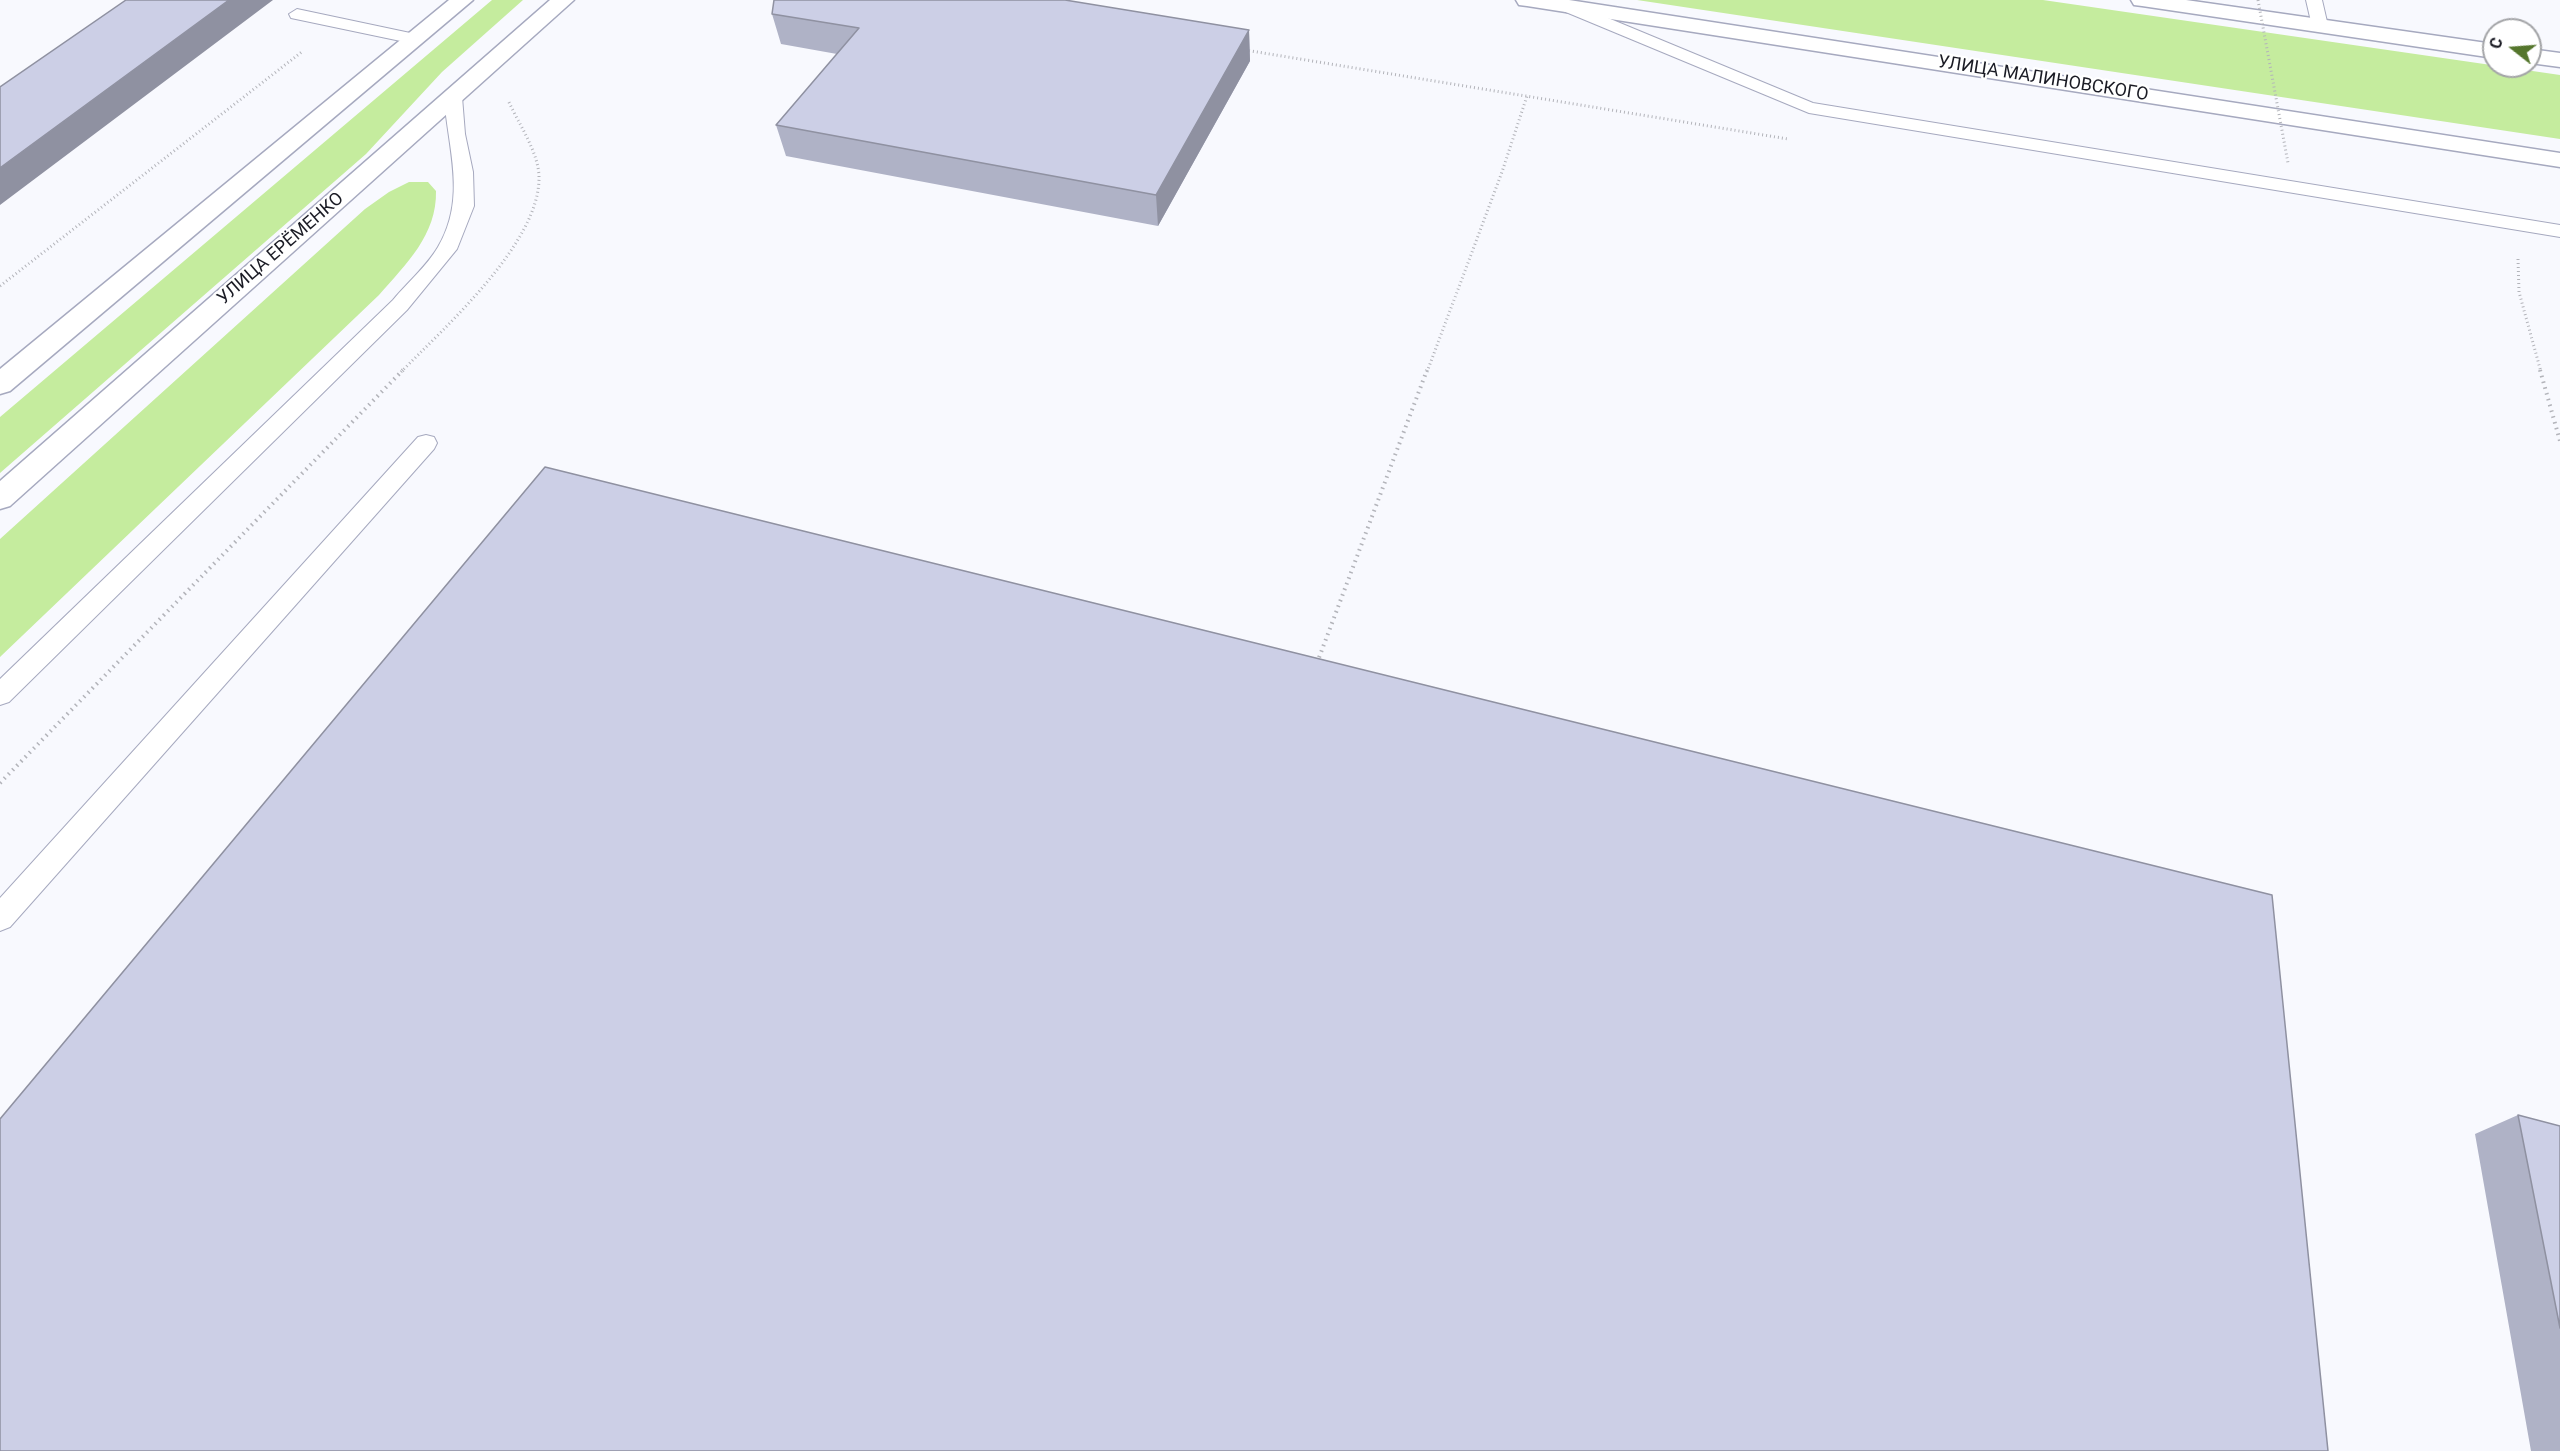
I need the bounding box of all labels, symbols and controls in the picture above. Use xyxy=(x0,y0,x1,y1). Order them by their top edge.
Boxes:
north arrow xyxy=(2482,18,2542,78)
text: С xyxy=(2486,35,2507,51)
street label: УЛИЦА МАЛИНОВСКОГО xyxy=(1936,52,2150,106)
street label: УЛИЦА ЕРЁМЕНКО xyxy=(213,188,349,310)

